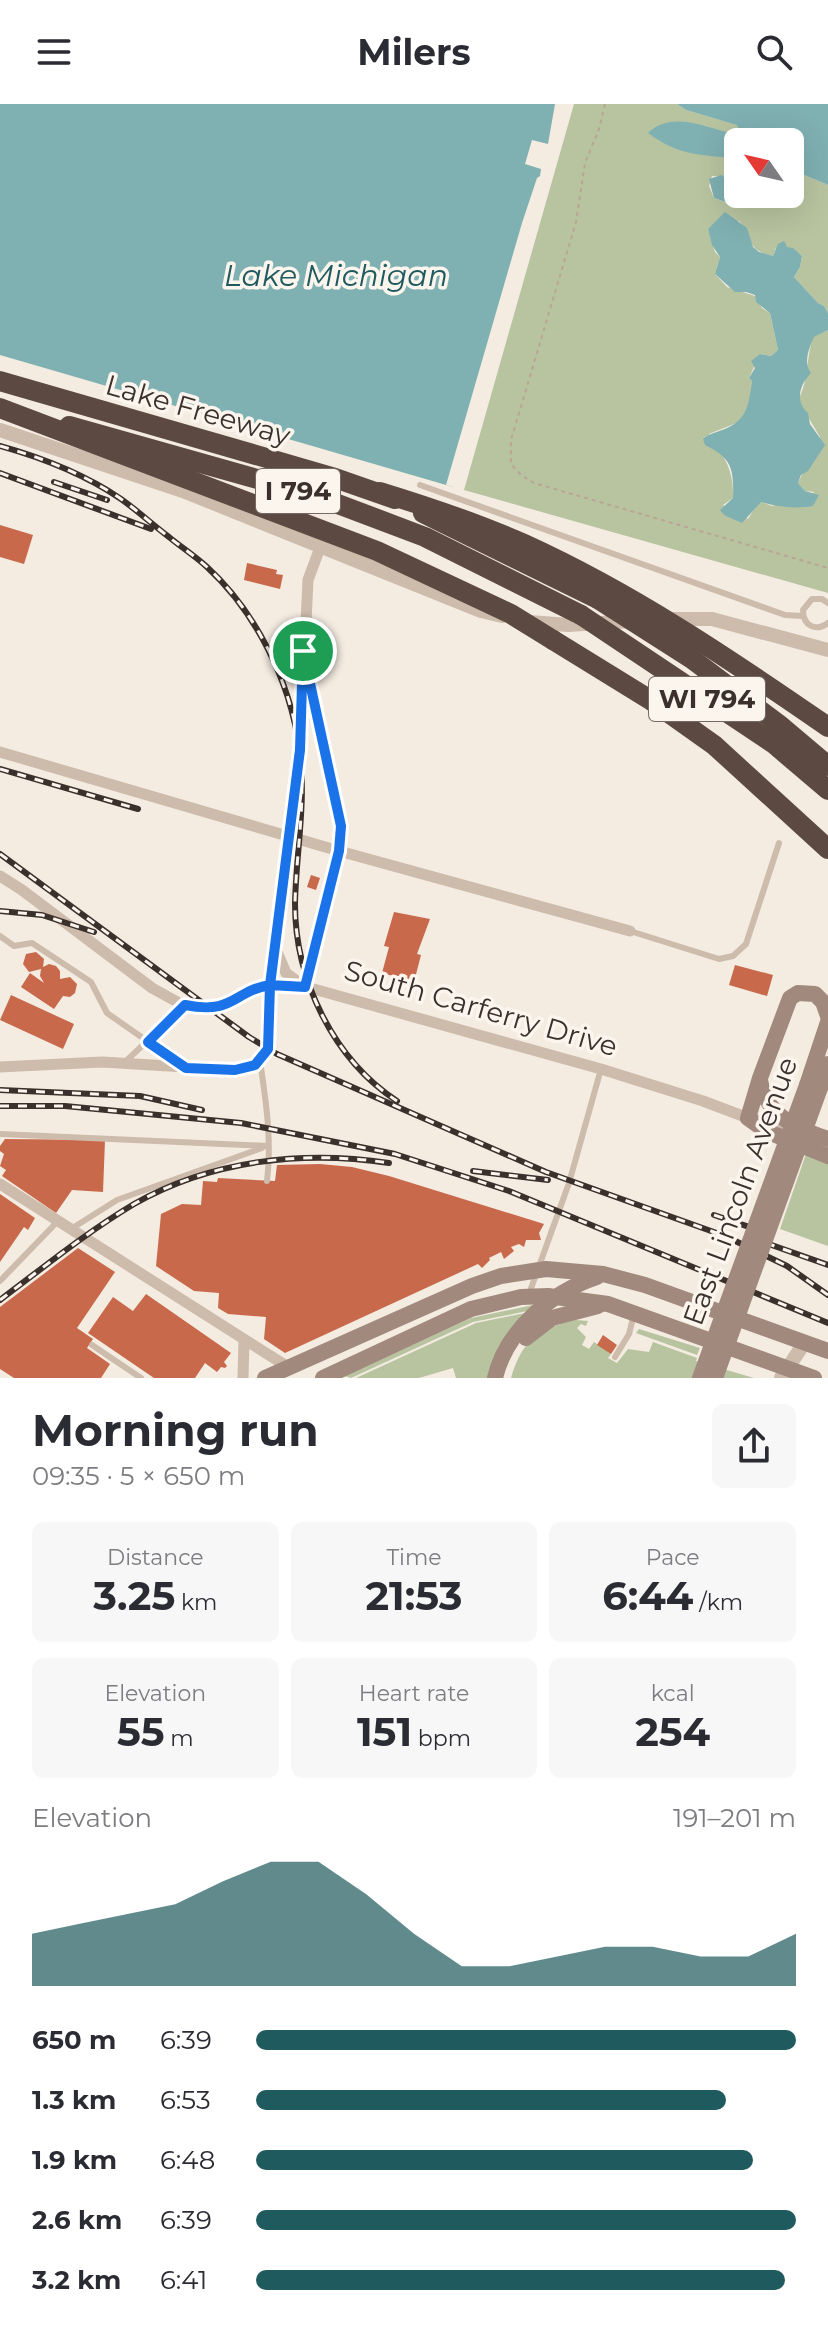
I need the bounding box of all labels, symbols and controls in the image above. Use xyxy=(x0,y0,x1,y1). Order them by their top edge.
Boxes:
icon: menu xyxy=(32,30,76,74)
text: Milers xyxy=(357,30,471,74)
icon: search xyxy=(752,30,796,74)
north arrow xyxy=(724,128,804,208)
map controls xyxy=(724,128,804,208)
water label: Lake Michigan xyxy=(224,257,448,294)
street label: Lake Freeway xyxy=(102,367,295,453)
road number: I 794 xyxy=(256,469,340,513)
pin xyxy=(269,617,337,685)
icon: arrive xyxy=(281,629,325,673)
road number: WI 794 xyxy=(649,677,765,721)
street label: South Carferry Drive xyxy=(340,953,622,1063)
street label: East Lincoln Avenue xyxy=(676,1052,804,1330)
text: Morning run xyxy=(32,1403,319,1457)
button: share xyxy=(712,1404,796,1488)
text: 09:35 · 5 × 650 m xyxy=(32,1460,245,1492)
text: Distance xyxy=(107,1544,204,1571)
text: Time xyxy=(386,1544,442,1571)
text: Pace xyxy=(646,1544,700,1571)
text: 3.25 xyxy=(93,1571,175,1620)
text: 21:53 xyxy=(365,1571,463,1620)
text: 6:44 xyxy=(602,1571,693,1620)
text: km xyxy=(175,1589,217,1616)
text: /km xyxy=(693,1589,743,1616)
text: Elevation xyxy=(104,1680,206,1707)
text: Heart rate xyxy=(359,1680,469,1707)
text: kcal xyxy=(651,1680,695,1707)
text: 55 xyxy=(117,1707,164,1756)
text: 151 xyxy=(357,1707,412,1756)
text: 254 xyxy=(635,1707,710,1756)
text: m xyxy=(164,1725,194,1752)
text: bpm xyxy=(412,1725,471,1752)
text: Elevation xyxy=(32,1802,152,1834)
text: 191–201 m xyxy=(673,1802,796,1834)
text: 650 m xyxy=(32,2024,116,2056)
text: 6:39 xyxy=(160,2024,212,2056)
text: 1.3 km xyxy=(32,2084,116,2116)
text: 6:53 xyxy=(160,2084,211,2116)
text: 1.9 km xyxy=(32,2144,117,2176)
text: 6:48 xyxy=(160,2144,215,2176)
text: 2.6 km xyxy=(32,2204,122,2236)
text: 6:39 xyxy=(160,2204,212,2236)
text: 3.2 km xyxy=(32,2264,121,2296)
text: 6:41 xyxy=(160,2264,207,2296)

